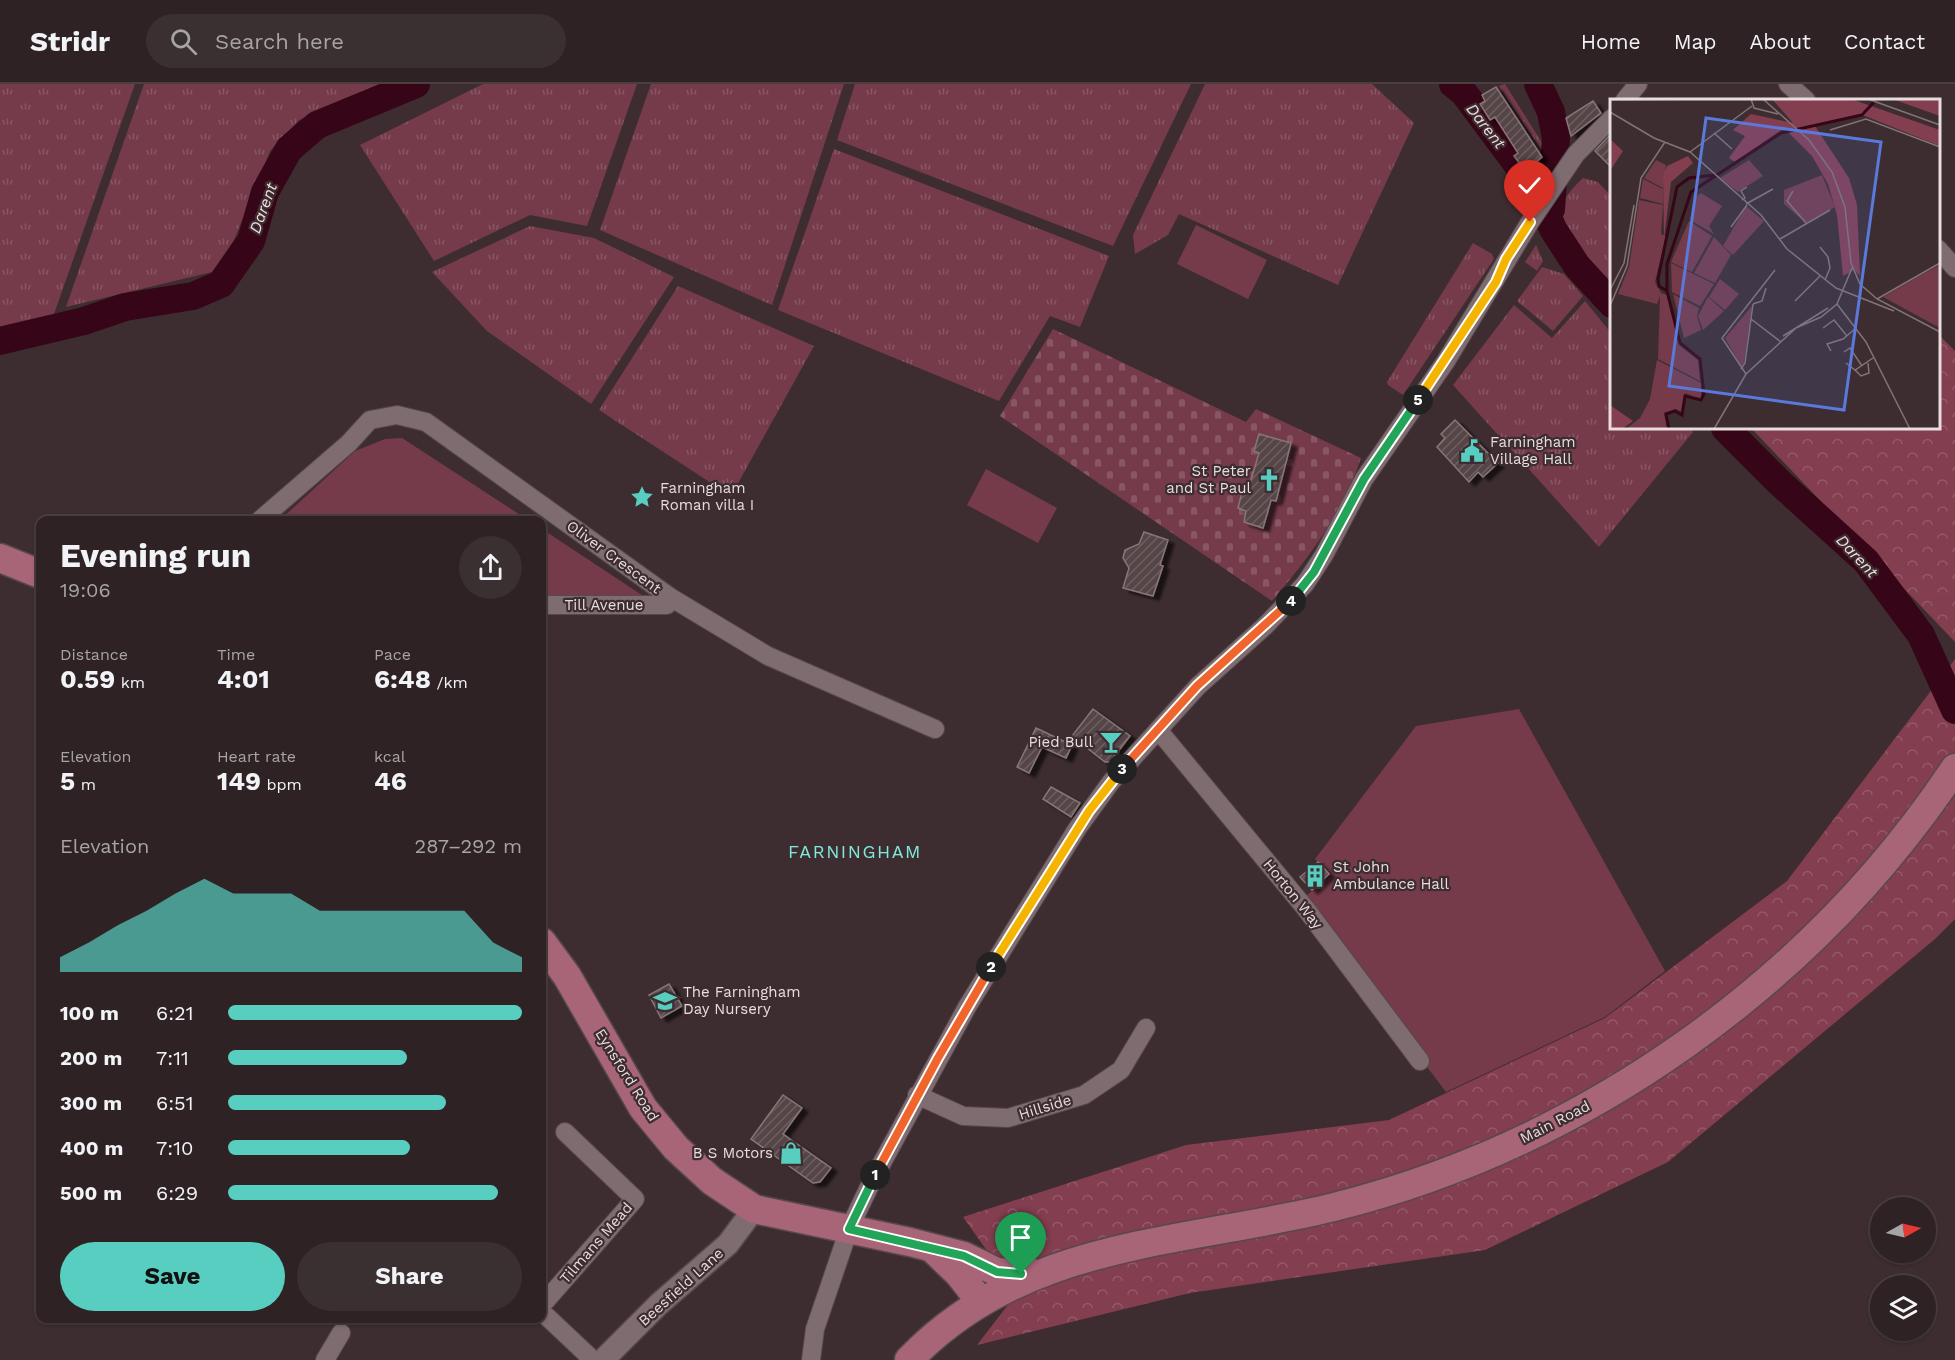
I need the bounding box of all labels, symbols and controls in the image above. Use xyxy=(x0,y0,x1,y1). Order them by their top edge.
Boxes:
search box xyxy=(146,14,566,68)
text: Stridr xyxy=(30,25,110,58)
icon: search xyxy=(167,25,200,58)
text: Search here xyxy=(215,29,344,54)
text: Home xyxy=(1581,29,1641,54)
text: Map xyxy=(1674,29,1717,54)
text: About xyxy=(1750,29,1811,54)
text: Contact xyxy=(1844,29,1925,54)
inset map xyxy=(1610,99,1940,429)
water label: Darent xyxy=(1462,100,1510,153)
pin xyxy=(1504,160,1555,222)
icon: check xyxy=(1513,169,1546,202)
water label: Darent xyxy=(245,180,281,236)
pin: 5 xyxy=(1403,385,1433,415)
text: 5 xyxy=(1413,390,1423,409)
place label: Farningham Village Hall xyxy=(1490,433,1576,468)
public building icon: Farningham Village Hall xyxy=(1459,438,1485,464)
place label: St Peter and St Paul xyxy=(1166,462,1251,497)
church icon: St Peter and St Paul xyxy=(1256,467,1282,493)
place label: Farningham Roman villa I xyxy=(660,479,754,514)
place icon: Farningham Roman villa I xyxy=(629,484,655,510)
street label: Oliver Crescent xyxy=(563,517,665,598)
water label: Darent xyxy=(1832,530,1882,582)
text: Evening run xyxy=(60,536,251,575)
button: share xyxy=(459,536,522,599)
text: 19:06 xyxy=(60,578,111,602)
pin: 4 xyxy=(1276,586,1306,616)
text: 4 xyxy=(1286,591,1296,610)
street label: Till Avenue xyxy=(564,596,644,614)
text: Distance xyxy=(60,645,128,664)
text: Time xyxy=(217,645,255,664)
text: Pace xyxy=(374,645,411,664)
text: 0.59 xyxy=(60,664,115,694)
text: 4:01 xyxy=(217,664,270,694)
text: 6:48 xyxy=(374,664,431,694)
text: km xyxy=(115,673,145,692)
text: /km xyxy=(431,673,468,692)
bar icon: Pied Bull xyxy=(1098,729,1124,755)
place label: Pied Bull xyxy=(1028,733,1093,751)
text: Elevation xyxy=(60,747,131,766)
text: Heart rate xyxy=(217,747,296,766)
text: kcal xyxy=(374,747,406,766)
pin: 3 xyxy=(1107,754,1137,784)
text: 3 xyxy=(1117,759,1127,778)
text: 5 xyxy=(60,766,75,796)
text: 149 xyxy=(217,766,261,796)
text: 46 xyxy=(374,766,407,796)
text: m xyxy=(75,775,96,794)
text: bpm xyxy=(261,775,302,794)
text: Elevation xyxy=(60,834,149,858)
text: 287–292 m xyxy=(415,834,522,858)
district label: FARNINGHAM xyxy=(788,841,922,862)
street label: Horton Way xyxy=(1259,856,1327,933)
place label: St John Ambulance Hall xyxy=(1333,858,1449,893)
building icon: St John Ambulance Hall xyxy=(1302,863,1328,889)
pin: 2 xyxy=(976,952,1006,982)
text: 2 xyxy=(986,957,996,976)
place label: The Farningham Day Nursery xyxy=(683,983,800,1018)
school or university icon: The Farningham Day Nursery xyxy=(652,988,678,1014)
text: 100 m xyxy=(60,1001,119,1025)
text: 6:21 xyxy=(156,1001,194,1025)
street label: Eynsford Road xyxy=(591,1025,663,1125)
text: 200 m xyxy=(60,1046,122,1070)
text: 7:11 xyxy=(156,1046,189,1070)
street label: Hillside xyxy=(1016,1090,1074,1124)
text: 300 m xyxy=(60,1091,122,1115)
text: 6:51 xyxy=(156,1091,194,1115)
street label: Main Road xyxy=(1517,1097,1593,1147)
text: 400 m xyxy=(60,1136,123,1160)
text: 7:10 xyxy=(156,1136,193,1160)
shop icon: B S Motors xyxy=(778,1140,804,1166)
place label: B S Motors xyxy=(693,1144,773,1162)
pin: 1 xyxy=(860,1160,890,1190)
text: 1 xyxy=(872,1165,878,1184)
text: 500 m xyxy=(60,1181,122,1205)
text: 6:29 xyxy=(156,1181,198,1205)
north arrow xyxy=(1870,1197,1936,1263)
map controls xyxy=(1870,1197,1936,1341)
street label: Tilmans Mead xyxy=(556,1199,636,1287)
pin xyxy=(995,1212,1046,1274)
icon: arrive xyxy=(1004,1221,1037,1254)
button: Save xyxy=(60,1242,285,1311)
button: Share xyxy=(297,1242,522,1311)
street label: Beesfield Lane xyxy=(635,1244,727,1330)
button: layers xyxy=(1870,1275,1936,1341)

